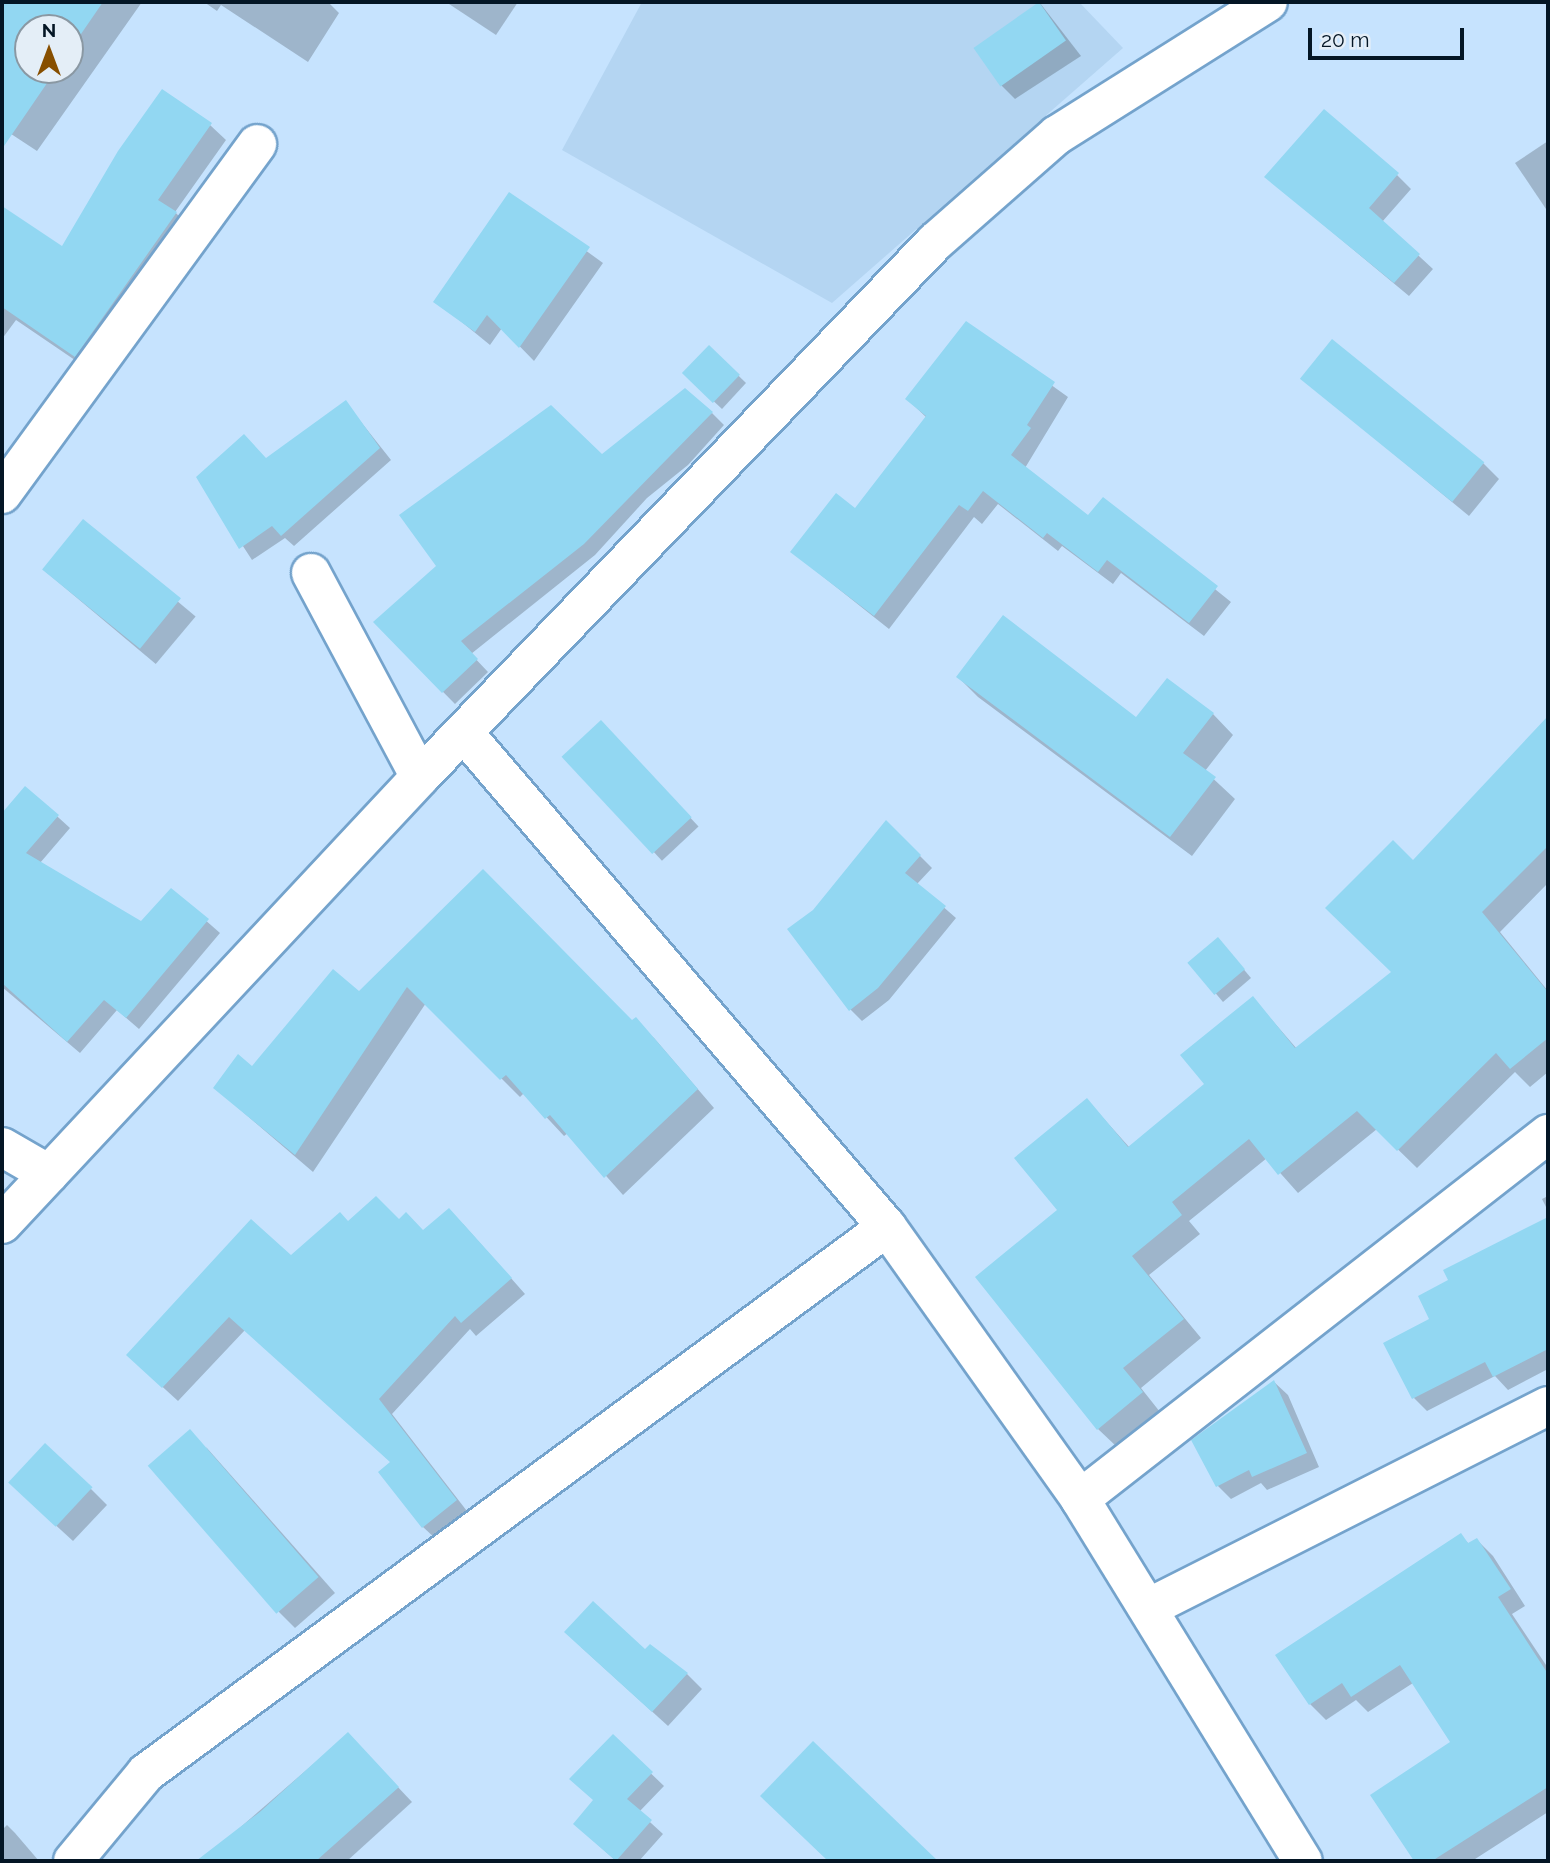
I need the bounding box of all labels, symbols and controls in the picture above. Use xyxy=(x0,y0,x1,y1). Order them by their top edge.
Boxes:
north arrow xyxy=(14,14,84,84)
scale bar xyxy=(1312,14,1468,58)
text: N xyxy=(42,19,56,41)
text: 20 m xyxy=(1321,27,1369,52)

